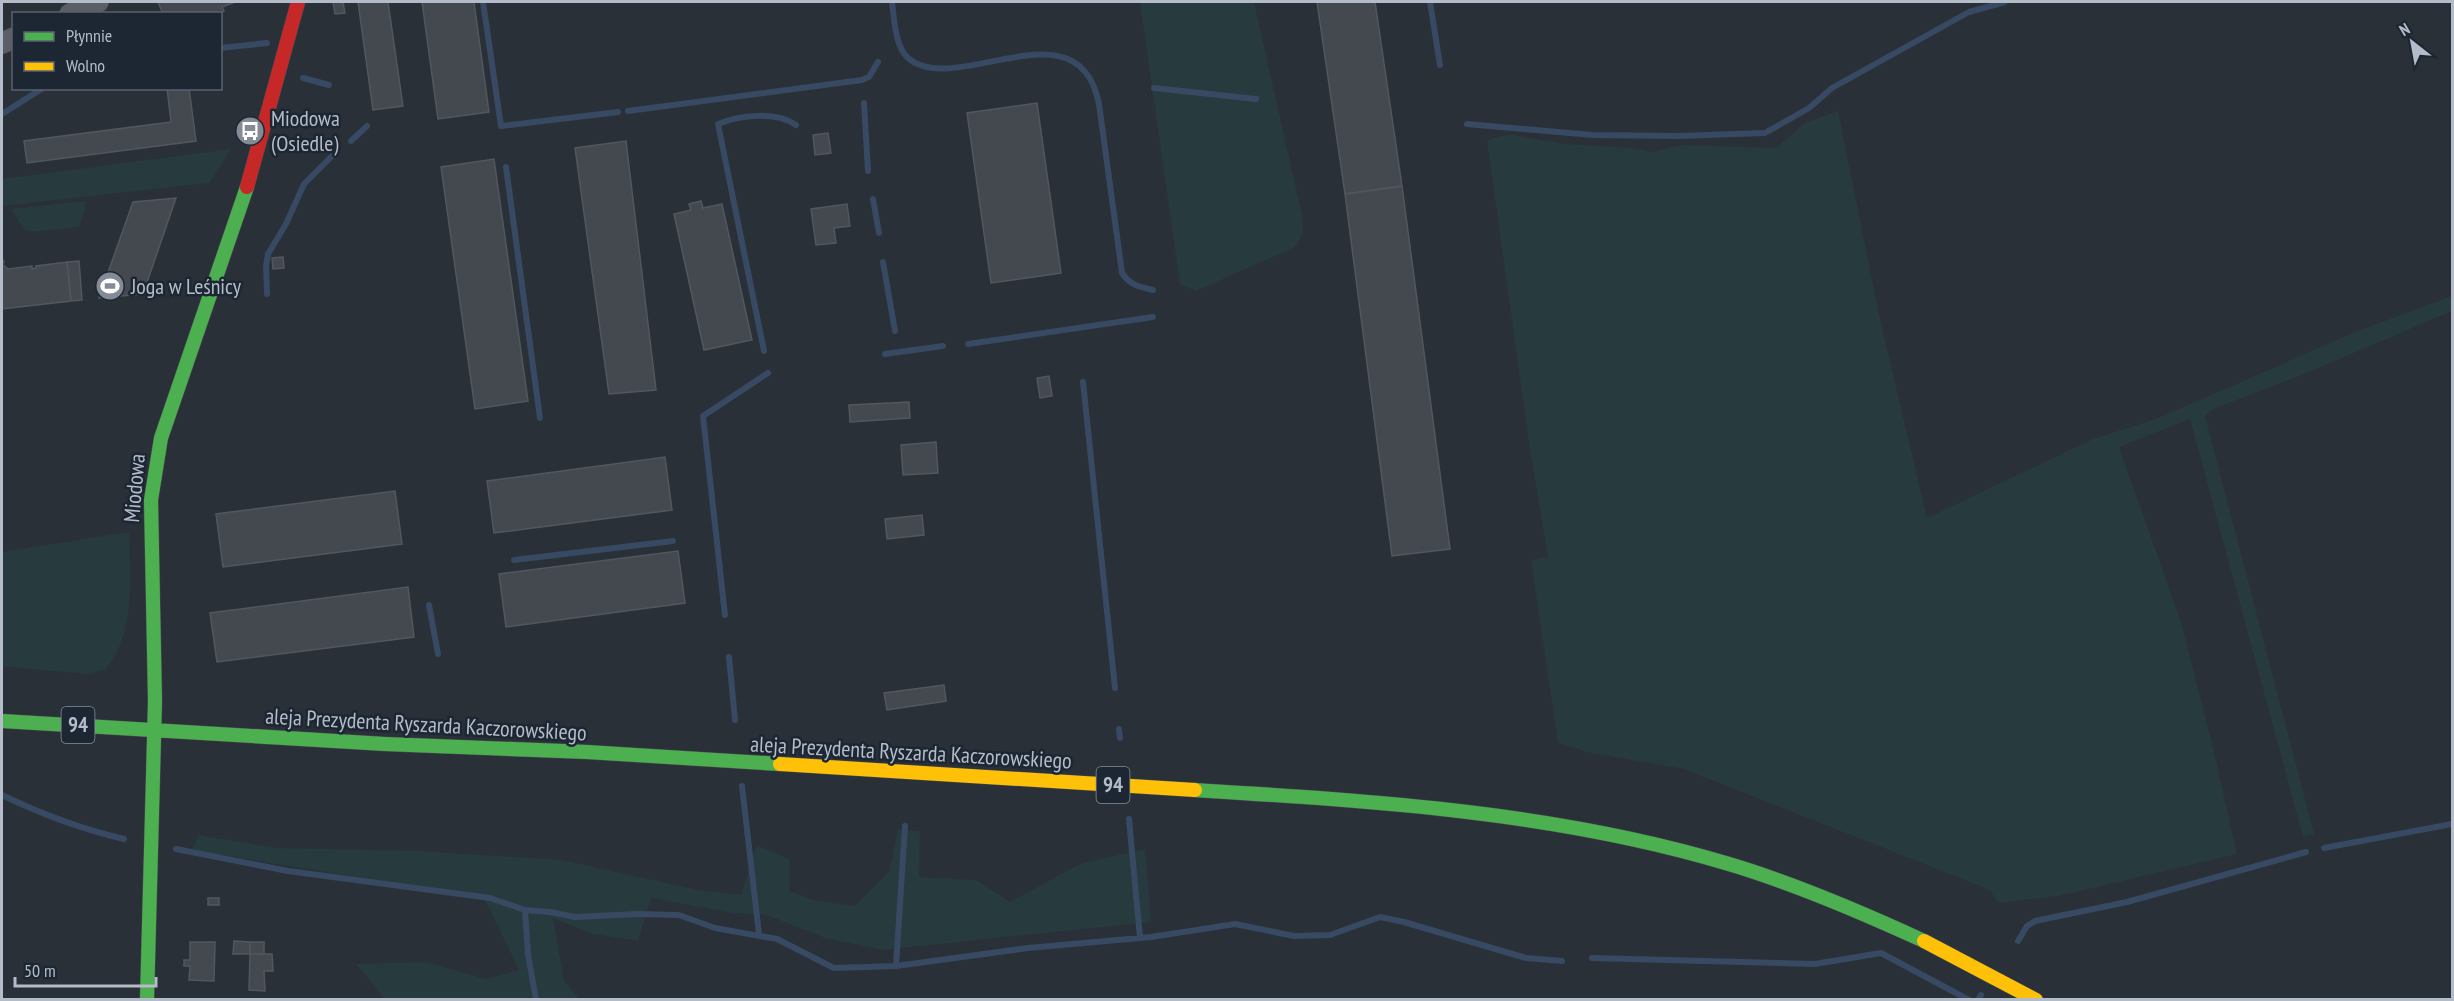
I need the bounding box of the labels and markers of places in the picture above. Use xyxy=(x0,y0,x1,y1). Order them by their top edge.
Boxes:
place label: Miodowa (Osiedle) xyxy=(271,104,340,157)
bus stop icon: Miodowa (Osiedle) xyxy=(234,115,266,147)
sports icon: Joga w Leśnicy xyxy=(94,270,126,302)
place label: Joga w Leśnicy xyxy=(130,272,242,300)

